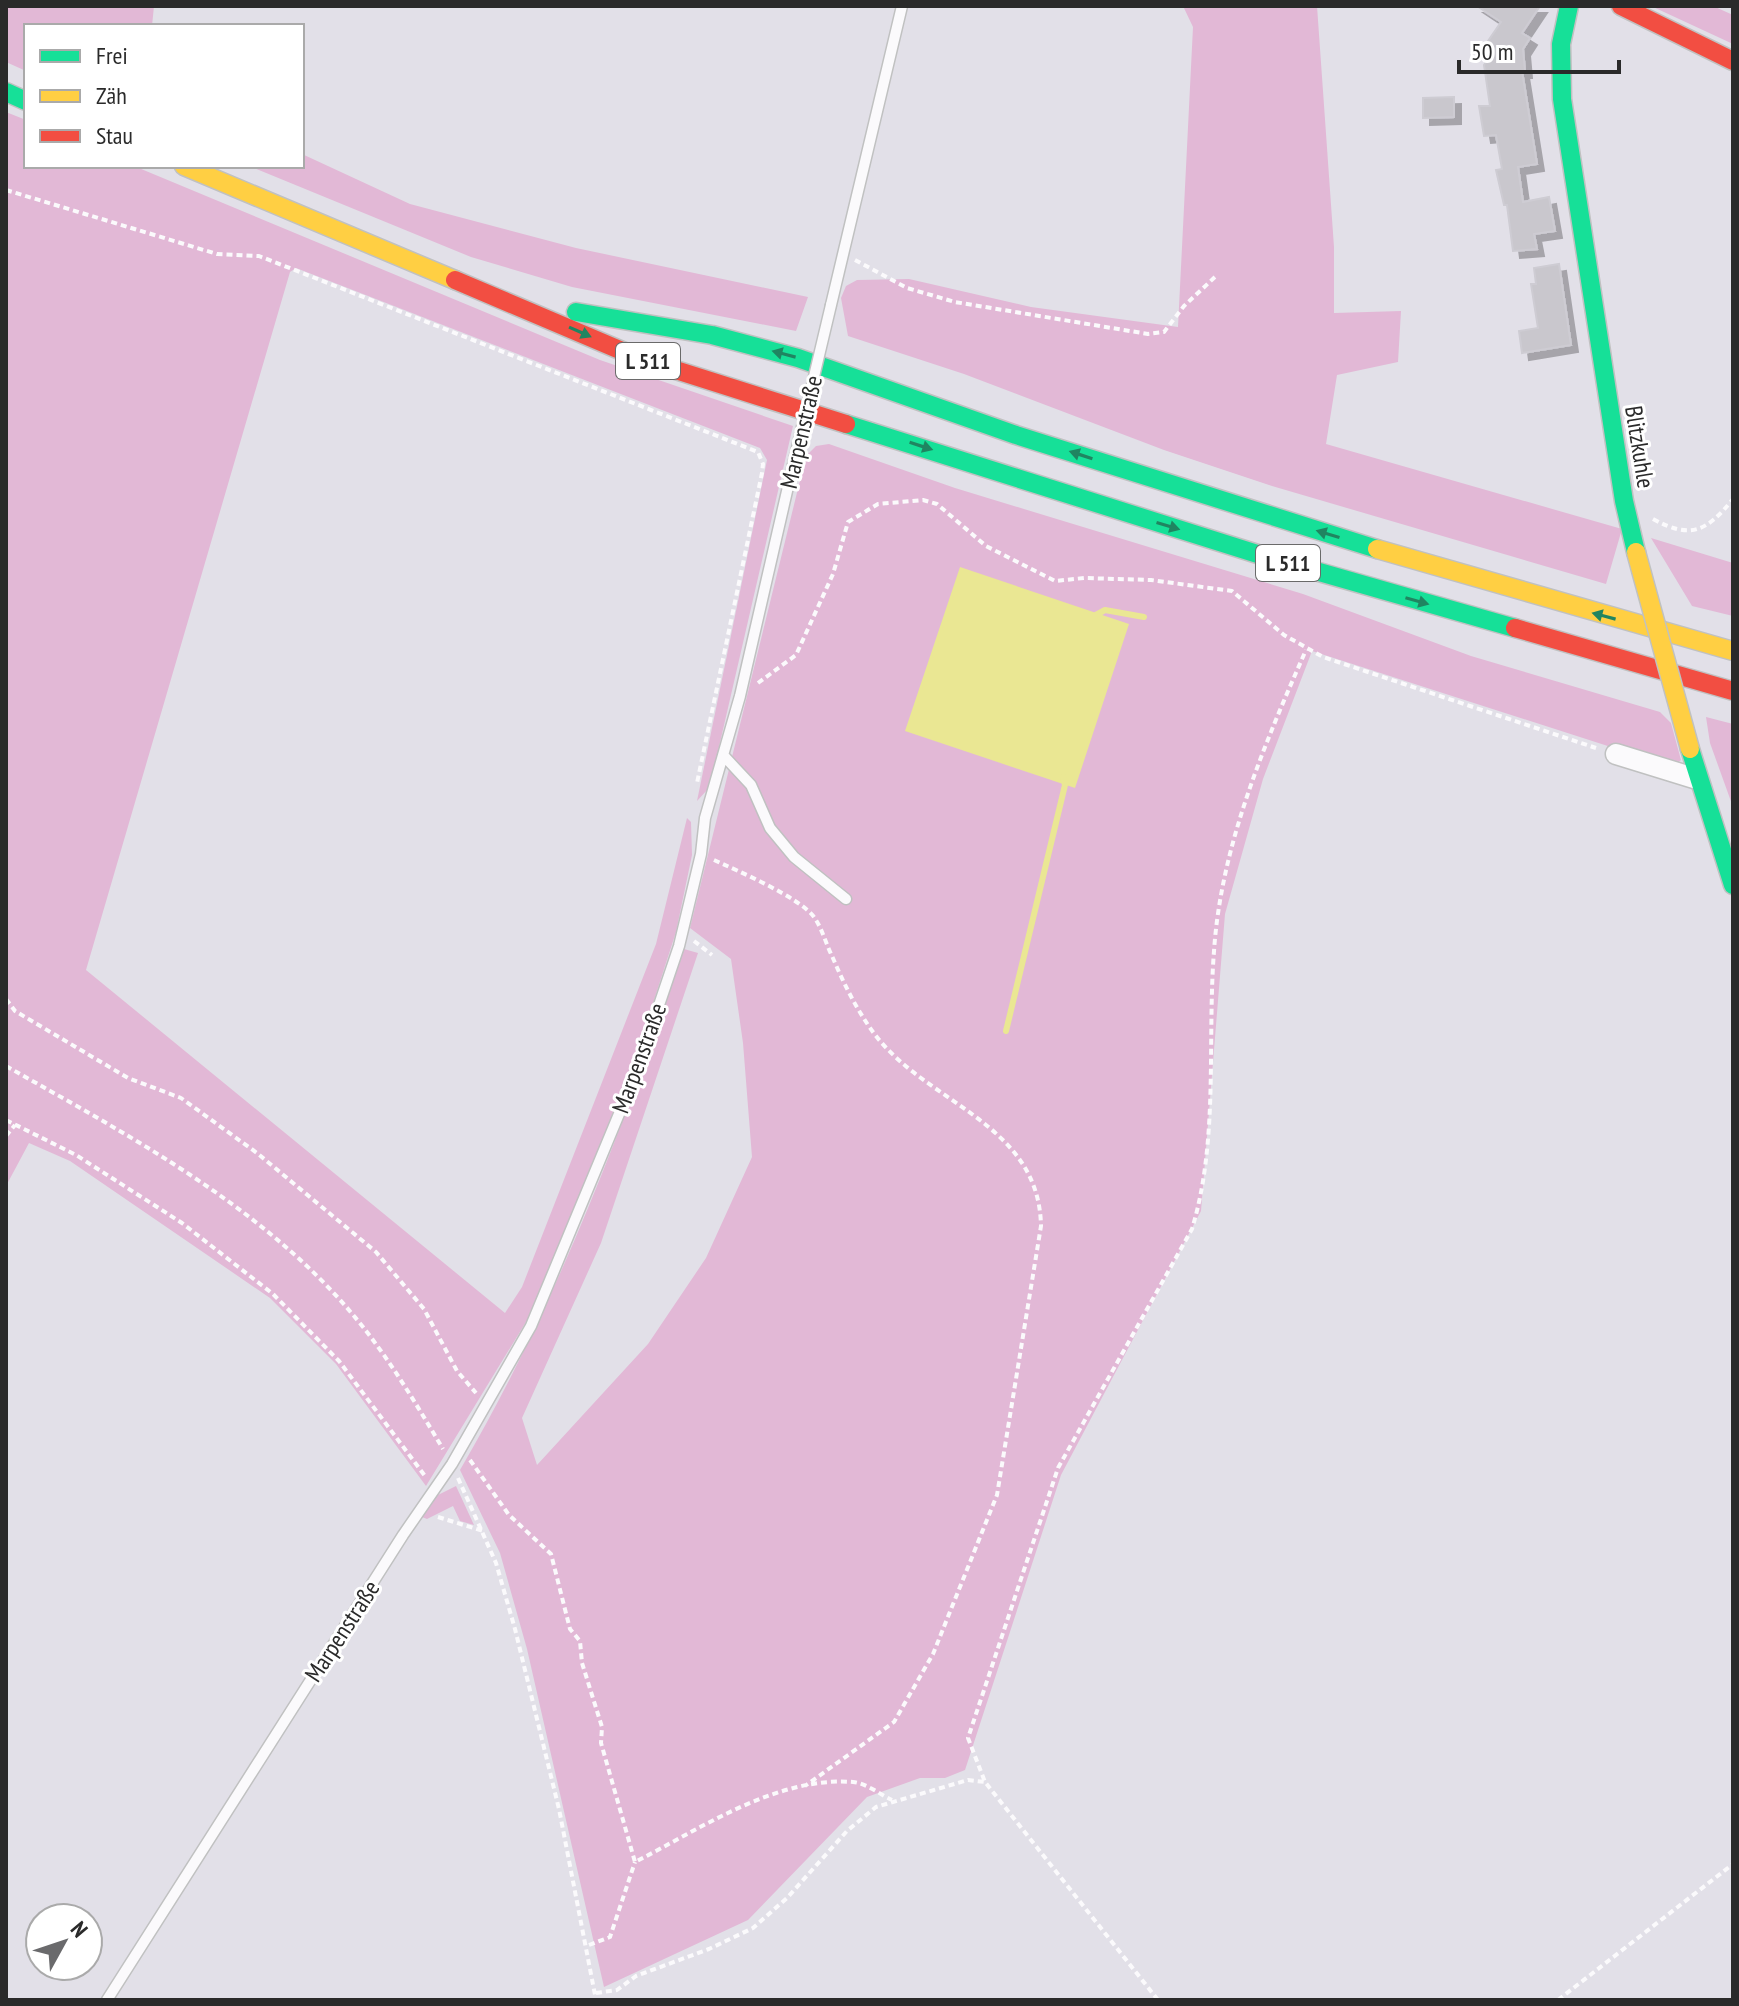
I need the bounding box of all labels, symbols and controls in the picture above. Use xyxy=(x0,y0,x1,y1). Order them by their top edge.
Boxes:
legend xyxy=(24,24,304,168)
scale bar xyxy=(1459,24,1619,74)
text: 50 m xyxy=(1471,36,1513,67)
text: Frei xyxy=(96,40,128,71)
text: Zäh xyxy=(96,80,127,111)
text: Stau xyxy=(96,120,133,151)
one-way arrow xyxy=(568,325,592,339)
road number: L 511 xyxy=(616,343,680,379)
one-way arrow xyxy=(771,348,796,360)
street label: Marpenstraße xyxy=(773,373,829,491)
street label: Blitzkuhle xyxy=(1618,404,1662,490)
one-way arrow xyxy=(909,440,933,453)
one-way arrow xyxy=(1068,449,1092,461)
one-way arrow xyxy=(1157,520,1181,533)
one-way arrow xyxy=(1315,527,1339,540)
road number: L 511 xyxy=(1256,545,1320,581)
one-way arrow xyxy=(1406,595,1430,608)
one-way arrow xyxy=(1591,609,1615,622)
street label: Marpenstraße xyxy=(605,999,673,1117)
street label: Marpenstraße xyxy=(298,1574,386,1688)
north arrow xyxy=(24,1902,104,1982)
text: N xyxy=(65,1916,94,1943)

